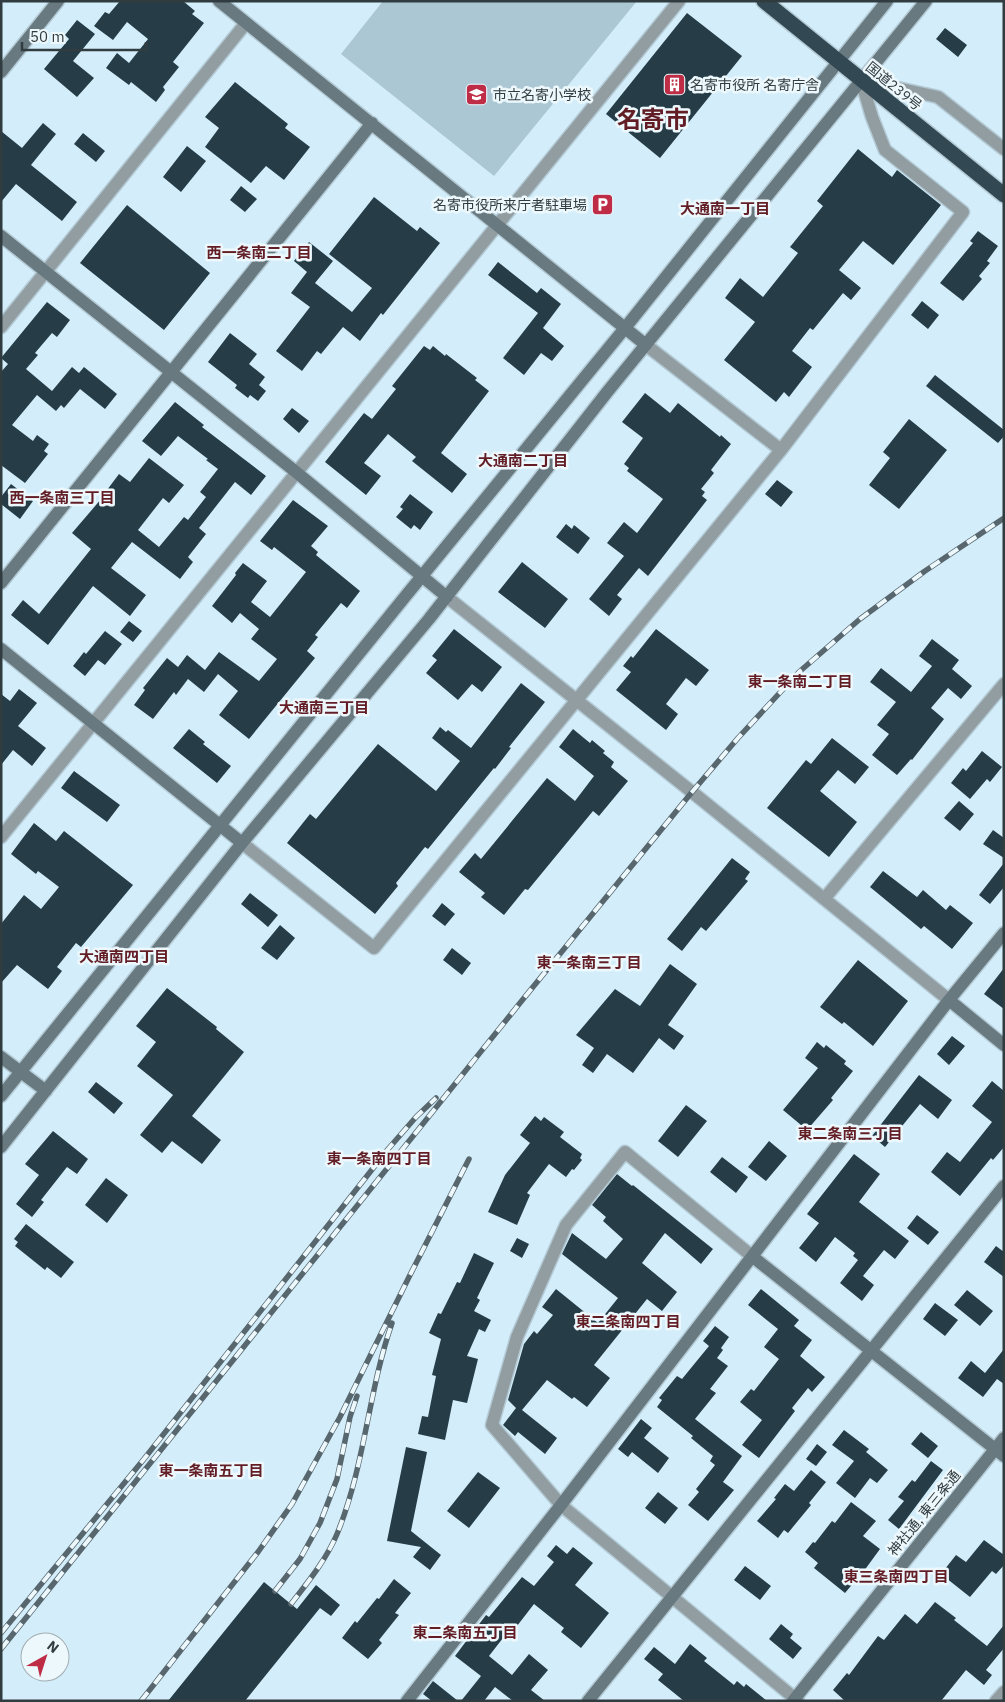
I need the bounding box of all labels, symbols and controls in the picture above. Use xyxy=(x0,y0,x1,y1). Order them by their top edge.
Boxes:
scale bar xyxy=(22,20,146,52)
text: 50 m xyxy=(30,27,65,46)
street label: 国道239号 xyxy=(862,58,926,114)
building icon: 名寄市役所 名寄庁舎 xyxy=(662,73,686,97)
place label: 名寄市役所 名寄庁舎 xyxy=(690,76,819,94)
school or university icon: 市立名寄小学校 xyxy=(465,83,489,107)
place label: 市立名寄小学校 xyxy=(493,86,591,104)
district label: 名寄市 xyxy=(617,103,689,135)
parking icon: 名寄市役所来庁者駐車場 xyxy=(591,193,615,217)
place label: 名寄市役所来庁者駐車場 xyxy=(433,196,587,214)
district label: 大通南一丁目 xyxy=(680,199,770,218)
district label: 西一条南二丁目 xyxy=(206,243,312,262)
district label: 大通南二丁目 xyxy=(478,451,568,470)
district label: 西一条南三丁目 xyxy=(9,488,115,507)
district label: 東一条南二丁目 xyxy=(747,672,853,691)
district label: 大通南三丁目 xyxy=(279,698,369,717)
district label: 大通南四丁目 xyxy=(79,947,169,966)
district label: 東一条南三丁目 xyxy=(536,953,642,972)
district label: 東二条南三丁目 xyxy=(797,1124,903,1143)
district label: 東一条南四丁目 xyxy=(326,1149,432,1168)
district label: 東二条南四丁目 xyxy=(575,1312,681,1331)
district label: 東一条南五丁目 xyxy=(158,1461,264,1480)
street label: 神社通, 東三条通 xyxy=(884,1466,964,1560)
district label: 東三条南四丁目 xyxy=(843,1567,949,1586)
district label: 東二条南五丁目 xyxy=(412,1623,518,1642)
north arrow xyxy=(20,1632,70,1682)
text: N xyxy=(44,1637,63,1657)

